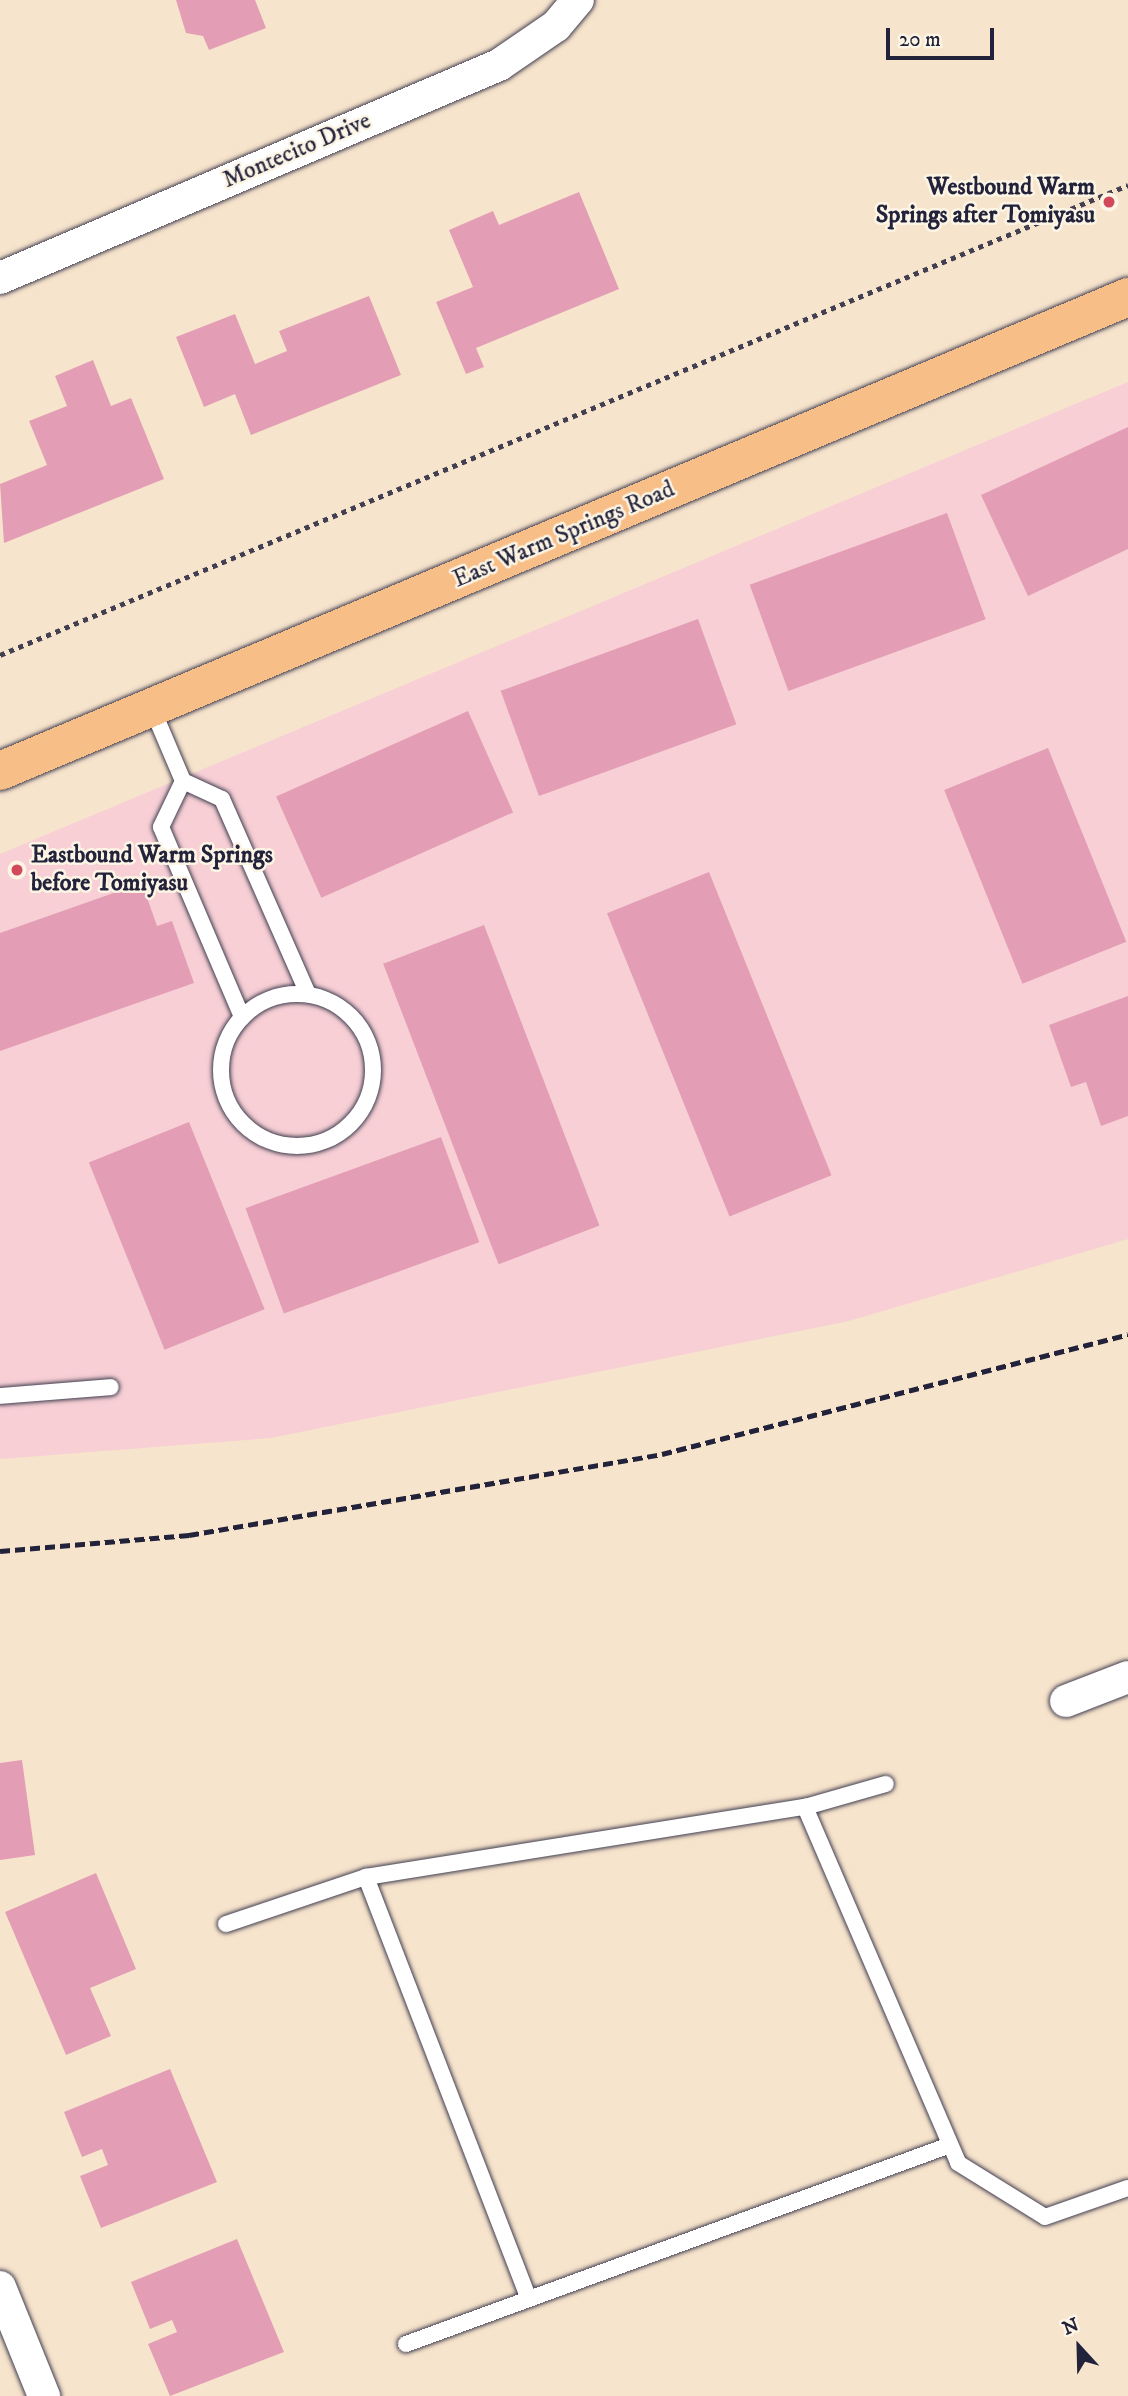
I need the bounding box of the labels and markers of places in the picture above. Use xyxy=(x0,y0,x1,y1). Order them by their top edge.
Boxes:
place label: Westbound Warm Springs after Tomiyasu xyxy=(876,174,1095,230)
marker: Westbound Warm Springs after Tomiyasu xyxy=(1101,194,1117,210)
place label: Eastbound Warm Springs before Tomiyasu xyxy=(31,842,273,898)
marker: Eastbound Warm Springs before Tomiyasu xyxy=(9,862,25,878)

